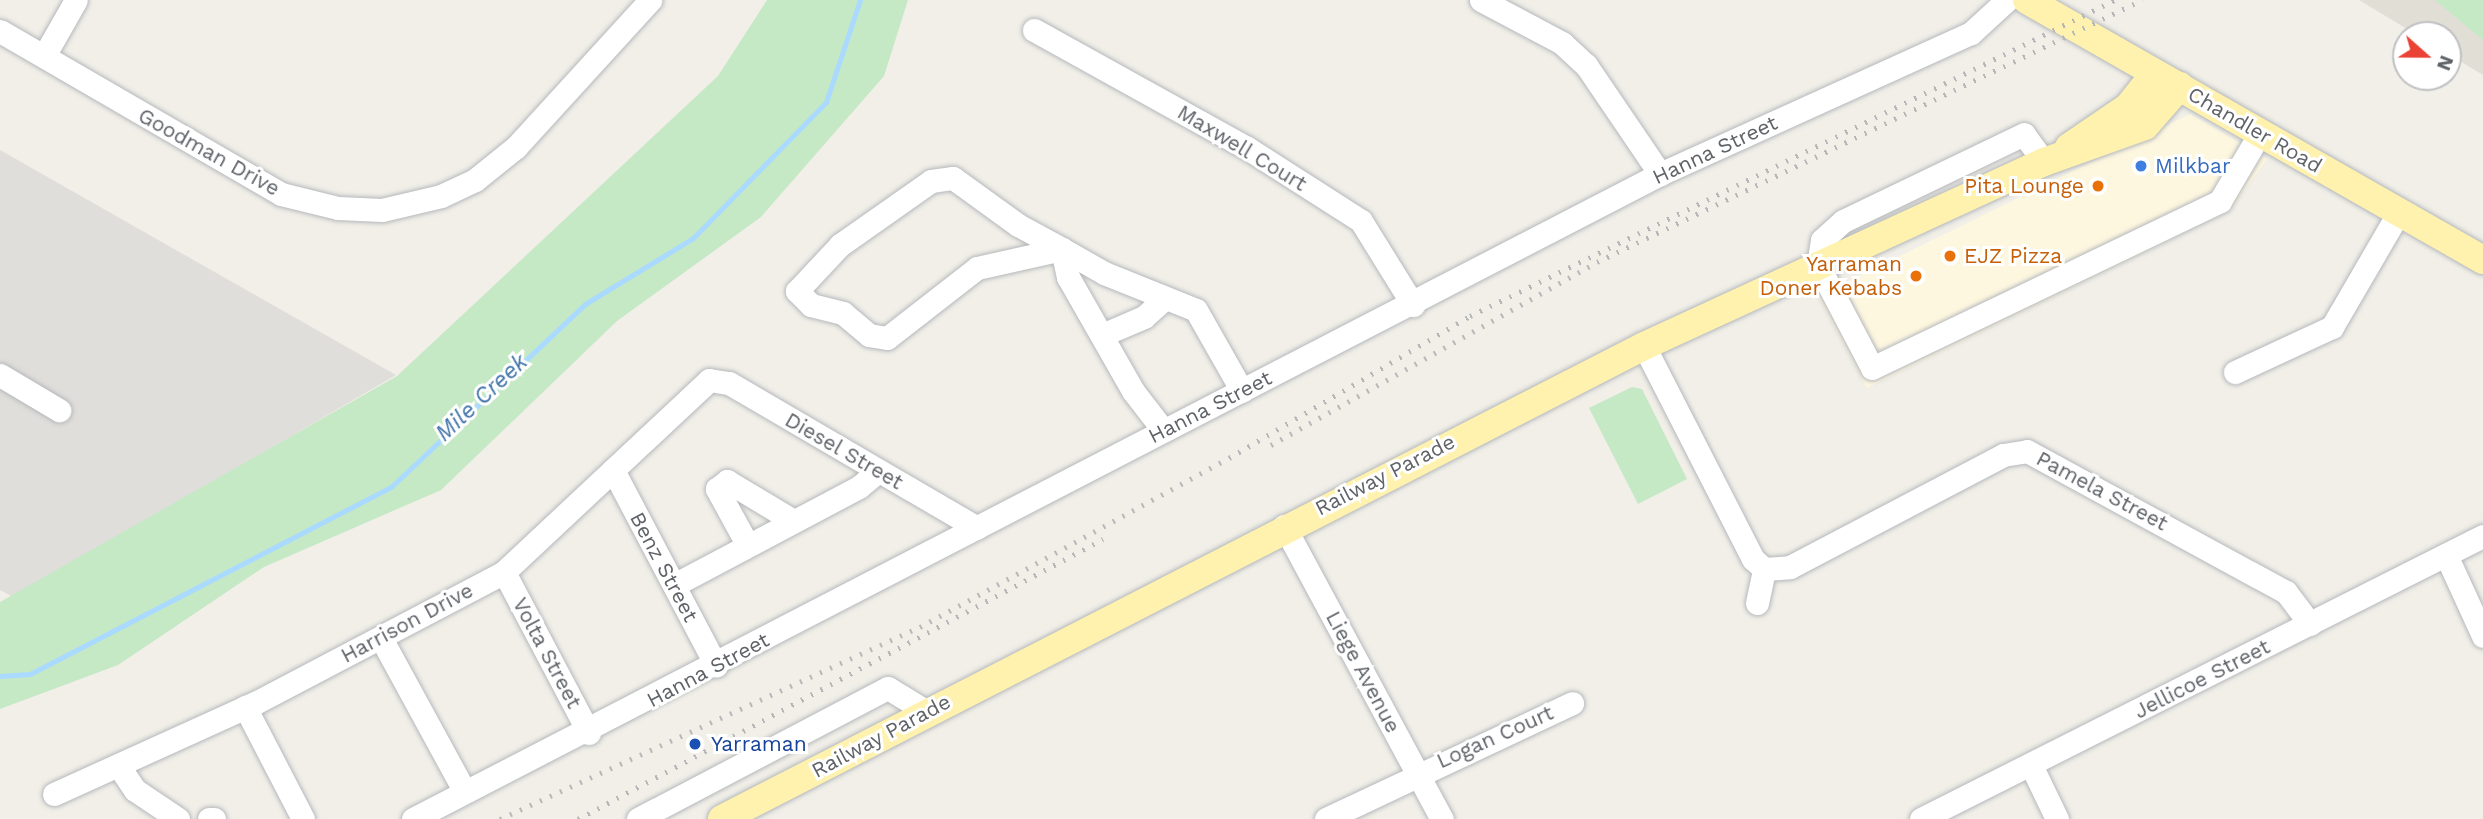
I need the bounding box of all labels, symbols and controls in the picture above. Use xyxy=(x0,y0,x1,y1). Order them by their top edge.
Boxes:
north arrow xyxy=(2392,21,2462,91)
text: N xyxy=(2432,52,2458,74)
street label: Chandler Road xyxy=(2183,81,2327,179)
street label: Maxwell Court xyxy=(1173,99,1311,197)
street label: Goodman Drive xyxy=(134,103,284,201)
street label: Hanna Street xyxy=(1648,110,1782,190)
place label: Milkbar xyxy=(2155,153,2230,179)
marker: Milkbar xyxy=(2133,158,2149,174)
place label: Pita Lounge xyxy=(1964,173,2084,199)
marker: Pita Lounge xyxy=(2090,178,2106,194)
place label: EJZ Pizza xyxy=(1964,243,2062,269)
marker: EJZ Pizza xyxy=(1942,248,1958,264)
place label: Yarraman Doner Kebabs xyxy=(1759,251,1902,301)
marker: Yarraman Doner Kebabs xyxy=(1908,268,1924,284)
water label: Mile Creek xyxy=(430,348,534,448)
street label: Hanna Street xyxy=(1144,365,1276,449)
street label: Diesel Street xyxy=(780,407,908,495)
street label: Railway Parade xyxy=(1311,429,1459,521)
street label: Pamela Street xyxy=(2032,446,2172,536)
street label: Benz Street xyxy=(625,508,703,626)
street label: Harrison Drive xyxy=(337,578,477,668)
street label: Volta Street xyxy=(507,593,587,713)
street label: Liege Avenue xyxy=(1320,606,1406,738)
street label: Hanna Street xyxy=(642,627,774,713)
street label: Jellicoe Street xyxy=(2130,634,2274,724)
street label: Railway Parade xyxy=(807,689,955,783)
street label: Logan Court xyxy=(1433,700,1557,774)
place label: Yarraman xyxy=(711,731,807,757)
marker: Yarraman xyxy=(685,734,705,754)

